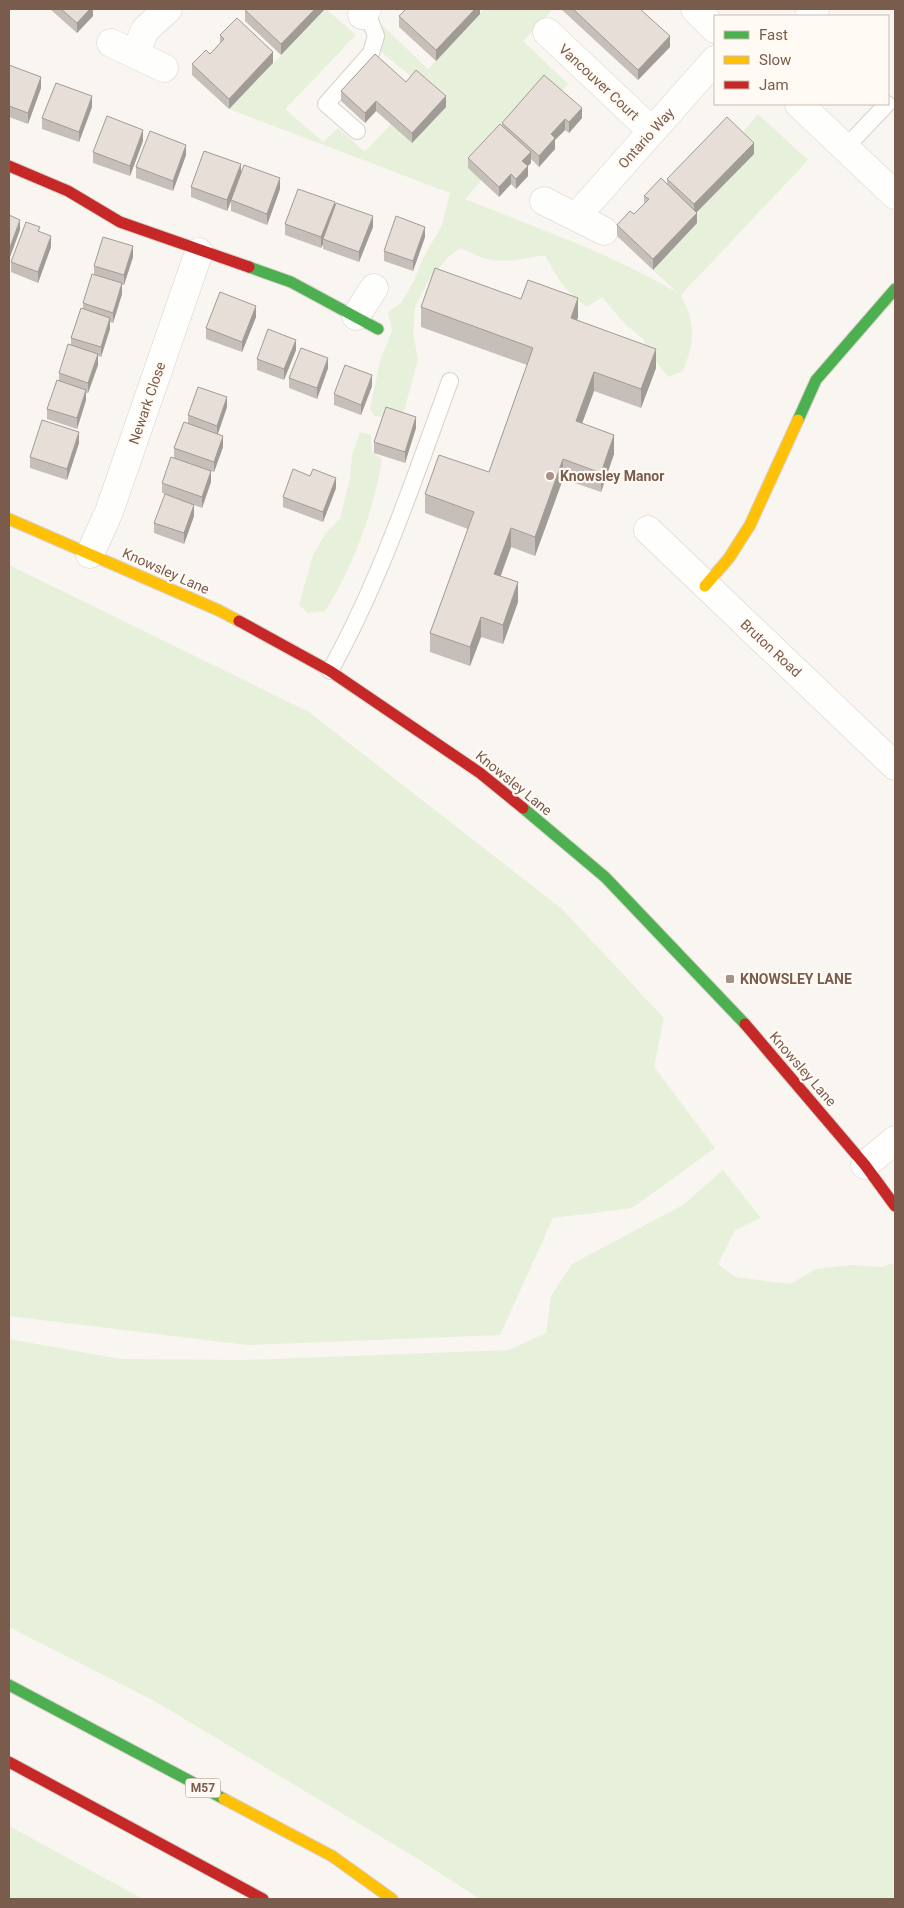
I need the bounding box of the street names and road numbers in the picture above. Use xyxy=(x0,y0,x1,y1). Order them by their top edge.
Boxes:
street label: Vancouver Court xyxy=(556,41,643,124)
street label: Ontario Way xyxy=(615,104,677,171)
street label: Newark Close xyxy=(125,360,169,446)
street label: Knowsley Lane xyxy=(120,545,212,597)
street label: Bruton Road xyxy=(737,616,805,680)
street label: Knowsley Lane xyxy=(473,747,555,819)
street label: Knowsley Lane xyxy=(766,1029,840,1109)
road number: M57 xyxy=(186,1779,220,1798)

